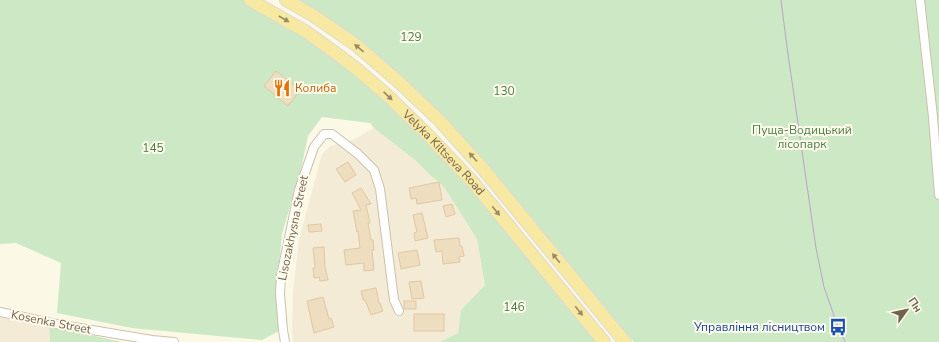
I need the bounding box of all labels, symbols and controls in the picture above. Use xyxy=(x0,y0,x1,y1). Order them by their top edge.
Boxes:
one-way arrow xyxy=(278,15,290,22)
park label: 129 xyxy=(400,29,422,45)
one-way arrow xyxy=(354,44,365,53)
restaurant icon: Колиба xyxy=(272,78,292,98)
place label: Колиба xyxy=(295,80,336,96)
park label: 130 xyxy=(493,83,515,99)
one-way arrow xyxy=(383,92,393,101)
street label: Velyka Kiltseva Road xyxy=(398,106,488,199)
park label: Пуща-Водицький лісопарк xyxy=(752,122,852,152)
park label: 145 xyxy=(142,140,164,156)
one-way arrow xyxy=(469,153,478,162)
street label: Lisozakhysna Street xyxy=(274,173,312,282)
one-way arrow xyxy=(492,206,501,217)
one-way arrow xyxy=(552,252,560,263)
north arrow xyxy=(887,290,927,330)
text: Пн xyxy=(905,294,925,315)
park label: 146 xyxy=(503,299,525,315)
street label: Kosenka Street xyxy=(10,306,93,338)
one-way arrow xyxy=(574,306,583,317)
bus stop icon: Управління лісництвом xyxy=(828,317,848,337)
place label: Управління лісництвом xyxy=(693,319,825,335)

